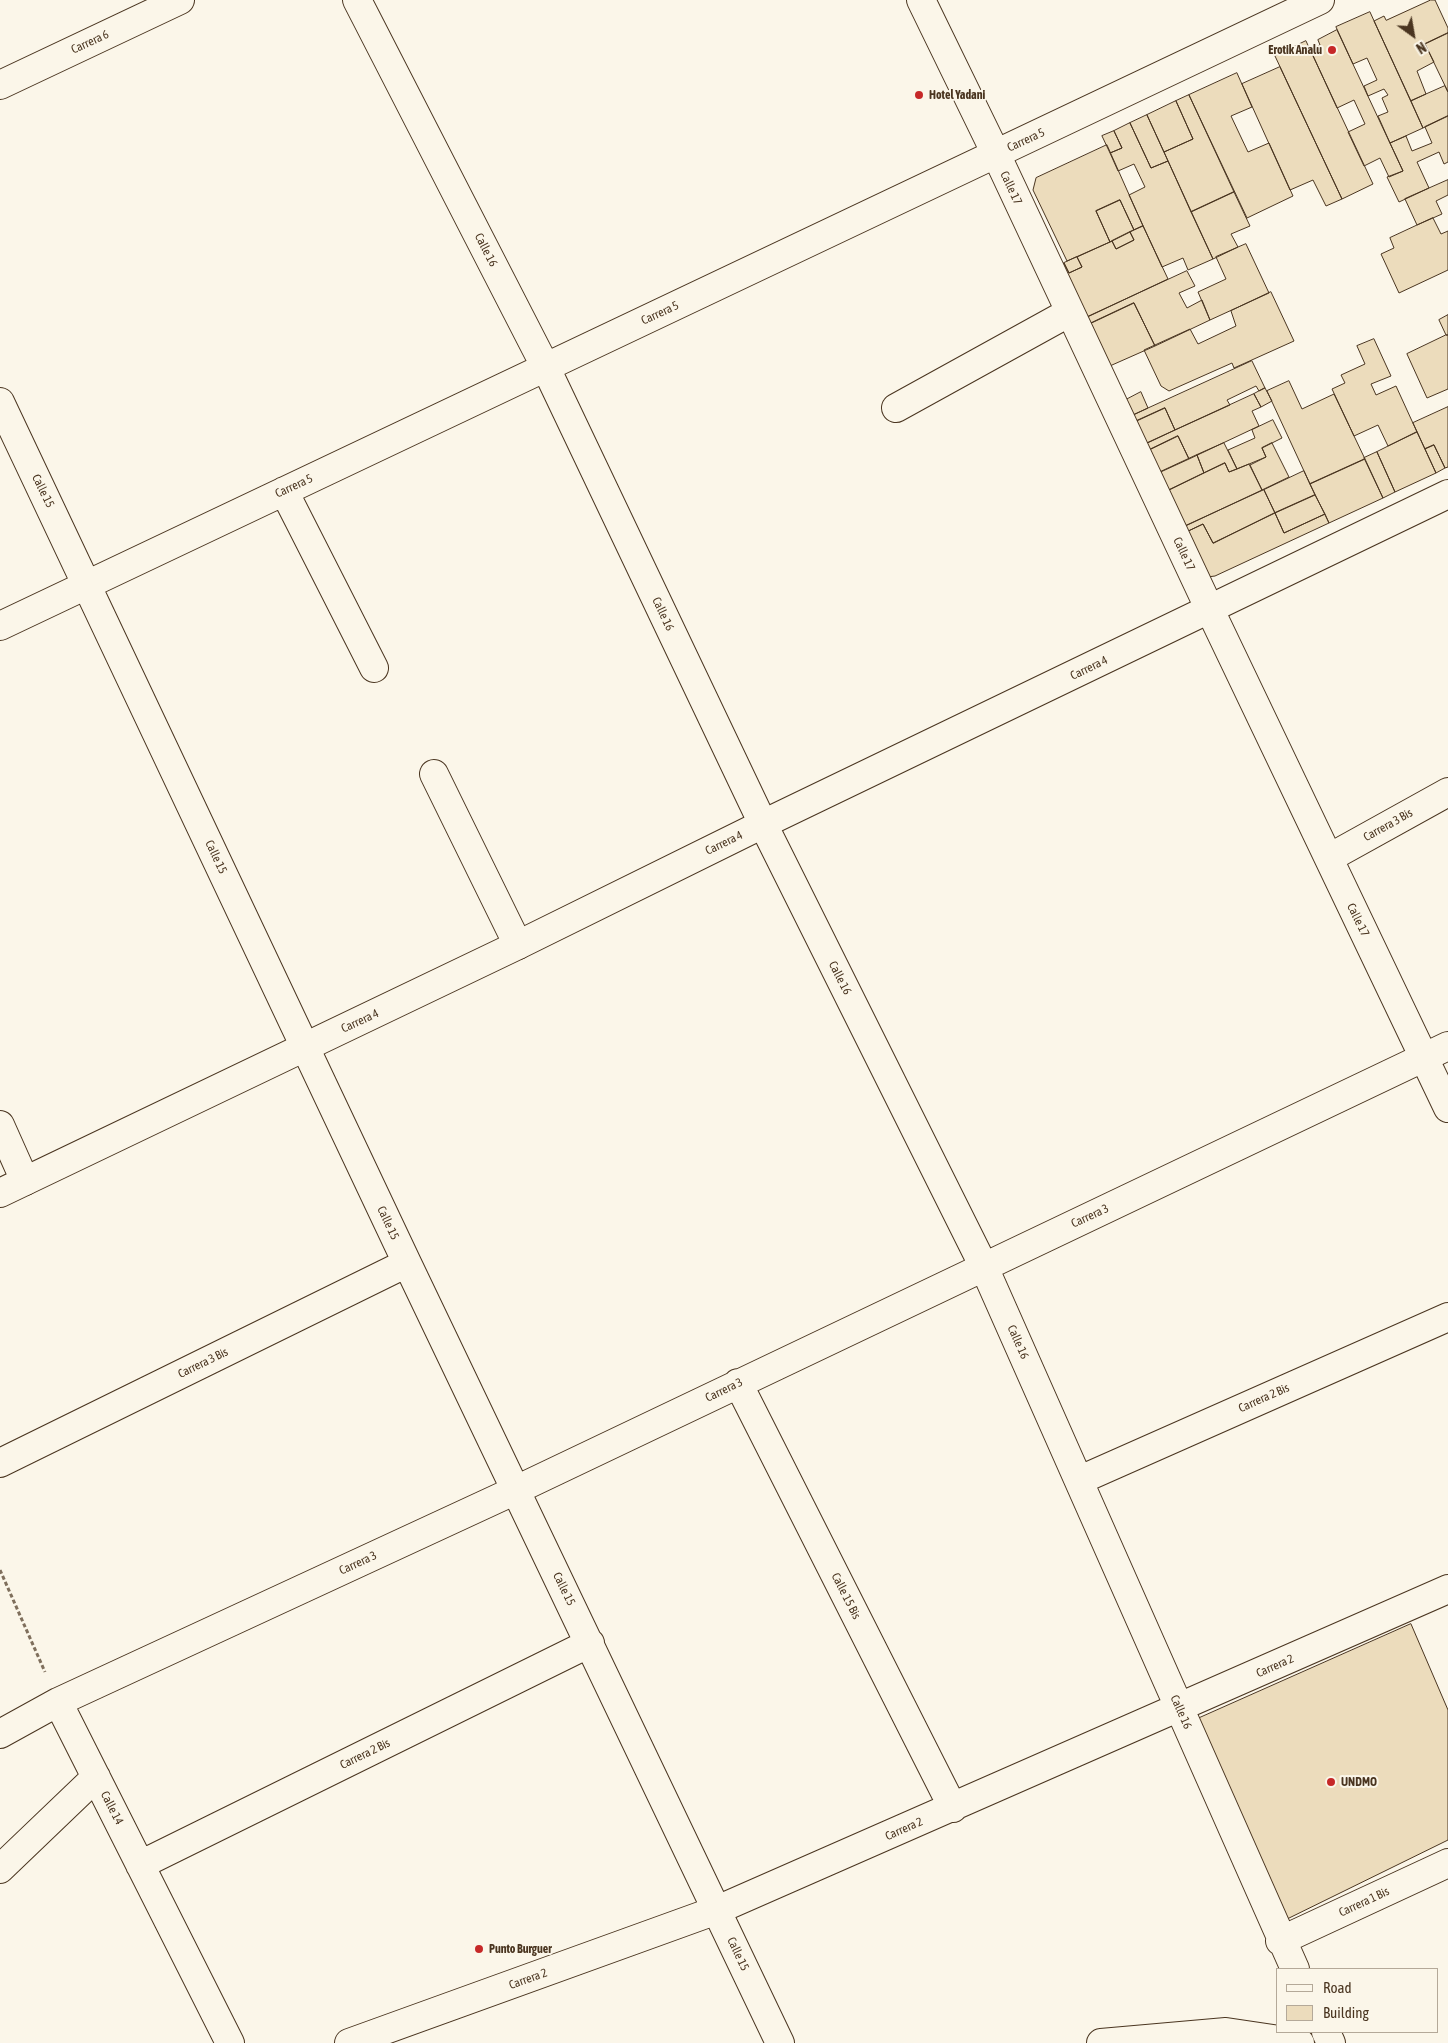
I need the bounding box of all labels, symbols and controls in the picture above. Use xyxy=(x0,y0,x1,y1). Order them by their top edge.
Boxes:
north arrow xyxy=(1388,10,1438,60)
street label: Carrera 6 xyxy=(69,27,111,57)
text: N xyxy=(1413,39,1429,57)
place label: Erotik Analu xyxy=(1268,43,1322,57)
marker: Erotik Analu xyxy=(1326,44,1338,56)
place label: Hotel Yadani xyxy=(929,88,985,102)
marker: Hotel Yadani xyxy=(913,89,925,101)
street label: Carrera 5 xyxy=(1005,125,1047,155)
street label: Calle 17 xyxy=(997,169,1025,207)
street label: Calle 16 xyxy=(472,231,500,269)
street label: Carrera 5 xyxy=(639,298,681,328)
street label: Carrera 5 xyxy=(273,471,315,501)
street label: Calle 15 xyxy=(29,472,57,510)
street label: Calle 17 xyxy=(1170,535,1198,573)
street label: Calle 16 xyxy=(649,595,677,633)
street label: Carrera 4 xyxy=(1068,653,1110,683)
street label: Carrera 3 Bis xyxy=(1361,806,1415,844)
street label: Carrera 4 xyxy=(703,828,745,858)
street label: Calle 15 xyxy=(202,838,230,876)
street label: Calle 17 xyxy=(1344,901,1372,939)
street label: Calle 16 xyxy=(826,959,854,997)
street label: Carrera 4 xyxy=(339,1006,381,1036)
street label: Carrera 3 xyxy=(1069,1201,1111,1231)
street label: Calle 15 xyxy=(374,1204,402,1242)
street label: Calle 16 xyxy=(1004,1323,1032,1361)
street label: Carrera 3 Bis xyxy=(176,1345,230,1381)
street label: Carrera 3 xyxy=(703,1375,745,1405)
street label: Carrera 2 Bis xyxy=(1236,1380,1292,1416)
street label: Carrera 3 xyxy=(337,1548,379,1578)
street label: Calle 15 xyxy=(550,1570,578,1608)
street label: Calle 15 Bis xyxy=(828,1570,864,1622)
street label: Carrera 2 xyxy=(1254,1651,1296,1681)
street label: Calle 16 xyxy=(1167,1693,1195,1731)
street label: Carrera 2 Bis xyxy=(338,1736,392,1772)
place label: UNDMO xyxy=(1341,1775,1377,1789)
marker: UNDMO xyxy=(1325,1776,1337,1788)
street label: Calle 14 xyxy=(98,1789,126,1827)
street label: Carrera 2 xyxy=(883,1814,925,1844)
street label: Carrera 1 Bis xyxy=(1336,1884,1392,1920)
street label: Calle 15 xyxy=(724,1935,752,1973)
place label: Punto Burguer xyxy=(489,1942,552,1956)
marker: Punto Burguer xyxy=(473,1943,485,1955)
street label: Carrera 2 xyxy=(507,1965,549,1993)
legend xyxy=(1276,1968,1438,2033)
text: Road xyxy=(1323,1979,1352,1996)
text: Building xyxy=(1323,2004,1369,2021)

